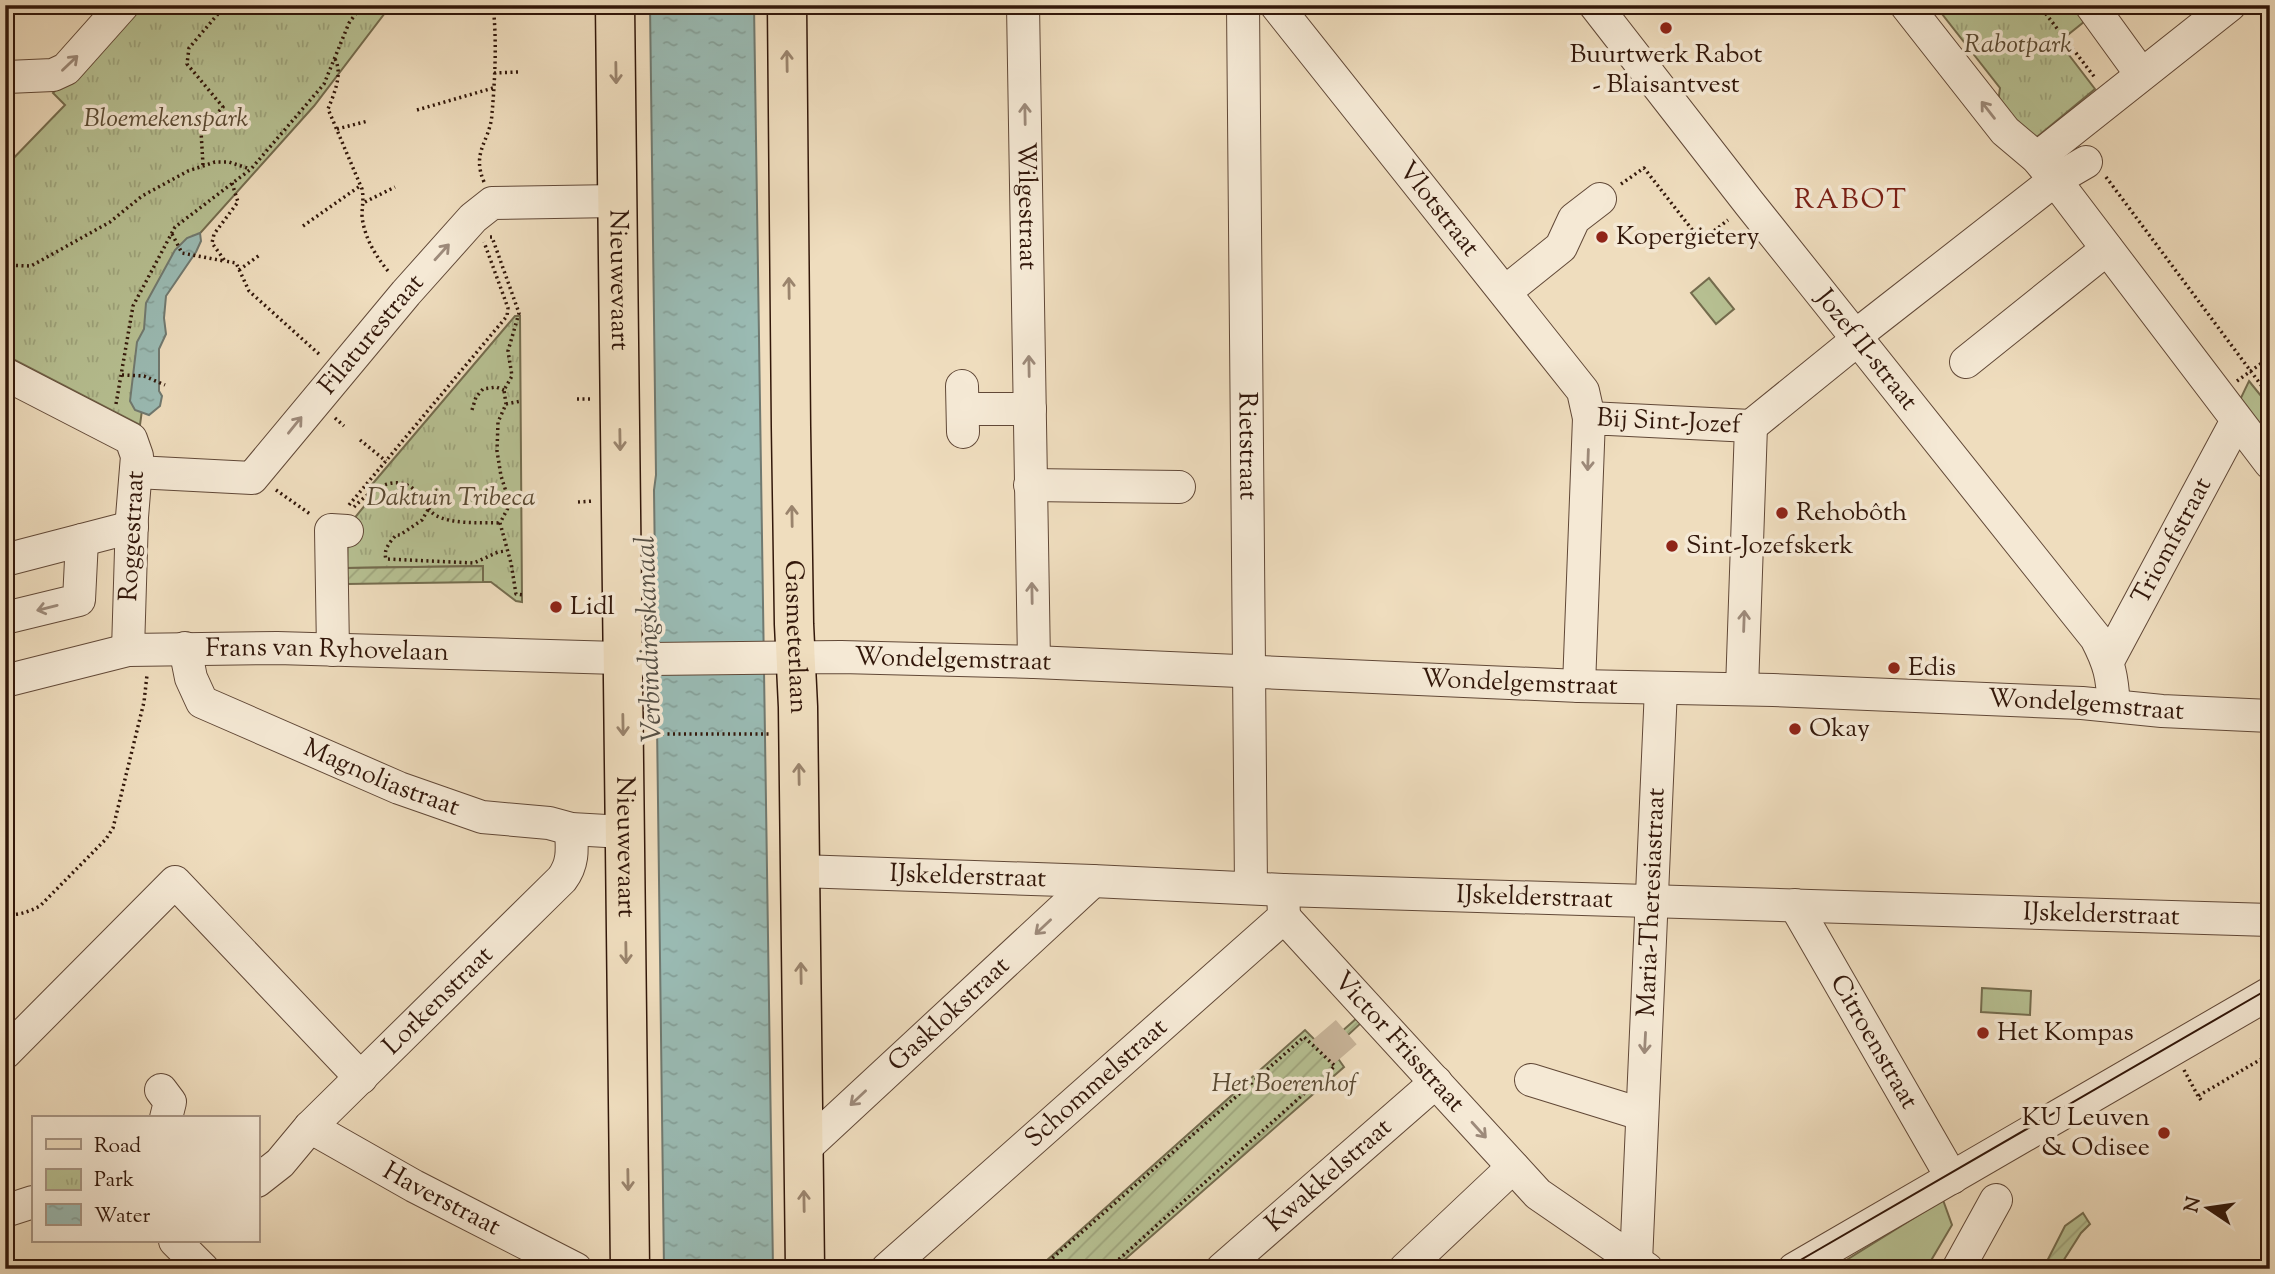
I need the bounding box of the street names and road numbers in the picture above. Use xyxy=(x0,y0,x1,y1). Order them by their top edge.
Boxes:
street label: Wilgestraat xyxy=(1007,142,1046,270)
street label: Vlotstraat xyxy=(1389,154,1488,265)
street label: Nieuwevaart xyxy=(599,209,638,351)
street label: Filaturestraat xyxy=(310,266,433,403)
street label: Jozef II-straat xyxy=(1805,280,1926,419)
street label: Rietstraat xyxy=(1228,392,1266,500)
street label: Bij Sint-Jozef xyxy=(1596,400,1743,444)
street label: Roggestraat xyxy=(111,470,155,602)
street label: Triomfstraat xyxy=(2123,471,2221,611)
street label: Gasmeterlaan xyxy=(775,560,817,715)
street label: Frans van Ryhovelaan xyxy=(205,629,449,672)
street label: Wondelgemstraat xyxy=(854,639,1052,681)
street label: Wondelgemstraat xyxy=(1420,661,1618,705)
street label: Wondelgemstraat xyxy=(1987,681,2185,731)
street label: Magnoliastraat xyxy=(297,730,465,826)
street label: Nieuwevaart xyxy=(606,776,644,918)
street label: Maria-Theresiastraat xyxy=(1628,787,1675,1018)
street label: IJskelderstraat xyxy=(889,856,1047,898)
street label: IJskelderstraat xyxy=(1456,877,1614,919)
street label: IJskelderstraat xyxy=(2022,894,2180,936)
street label: Lorkenstraat xyxy=(375,938,502,1064)
street label: Gasklokstraat xyxy=(880,948,1018,1080)
street label: Victor Frisstraat xyxy=(1325,964,1473,1121)
street label: Citroenstraat xyxy=(1820,968,1927,1116)
street label: Schommelstraat xyxy=(1017,1010,1176,1157)
street label: Kwakkelstraat xyxy=(1257,1110,1400,1241)
street label: Haverstraat xyxy=(375,1153,507,1246)

